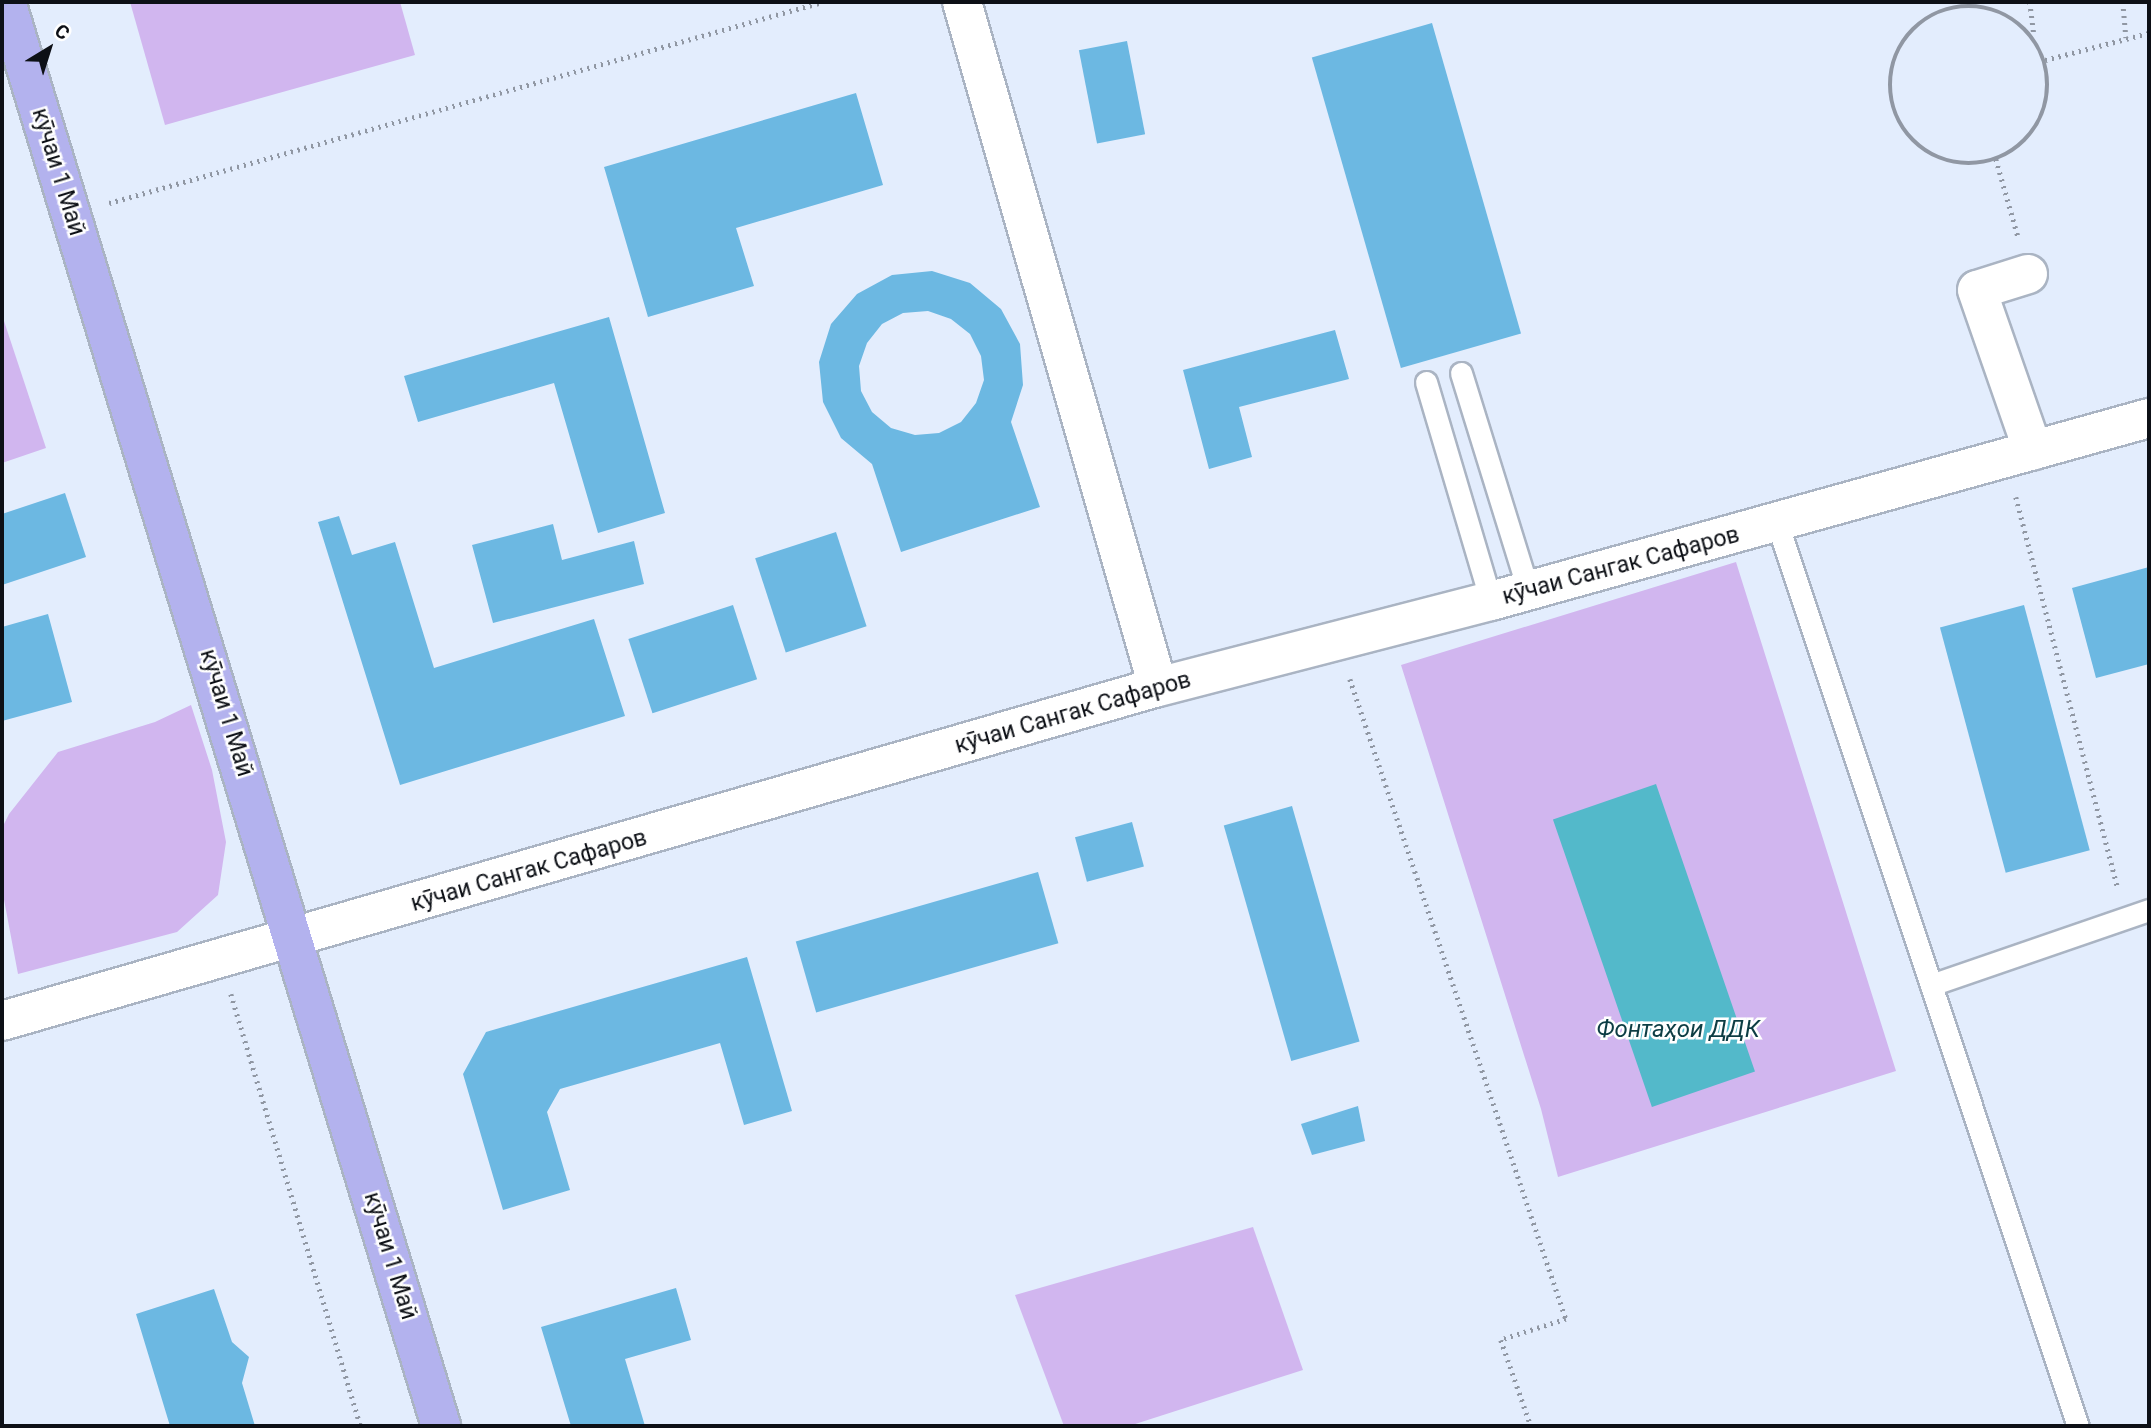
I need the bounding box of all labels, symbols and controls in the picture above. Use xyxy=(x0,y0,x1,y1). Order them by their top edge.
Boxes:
north arrow xyxy=(14,14,84,84)
text: С xyxy=(50,19,74,45)
street label: кӯчаи 1 Май xyxy=(26,105,90,239)
street label: кӯчаи Сангак Сафаров xyxy=(1499,521,1743,611)
street label: кӯчаи 1 Май xyxy=(194,646,258,780)
street label: кӯчаи Сангак Сафаров xyxy=(952,666,1194,760)
street label: кӯчаи Сангак Сафаров xyxy=(408,824,650,918)
water label: Фонтаҳои ДДК xyxy=(1596,1016,1760,1044)
street label: кӯчаи 1 Май xyxy=(358,1189,422,1323)

